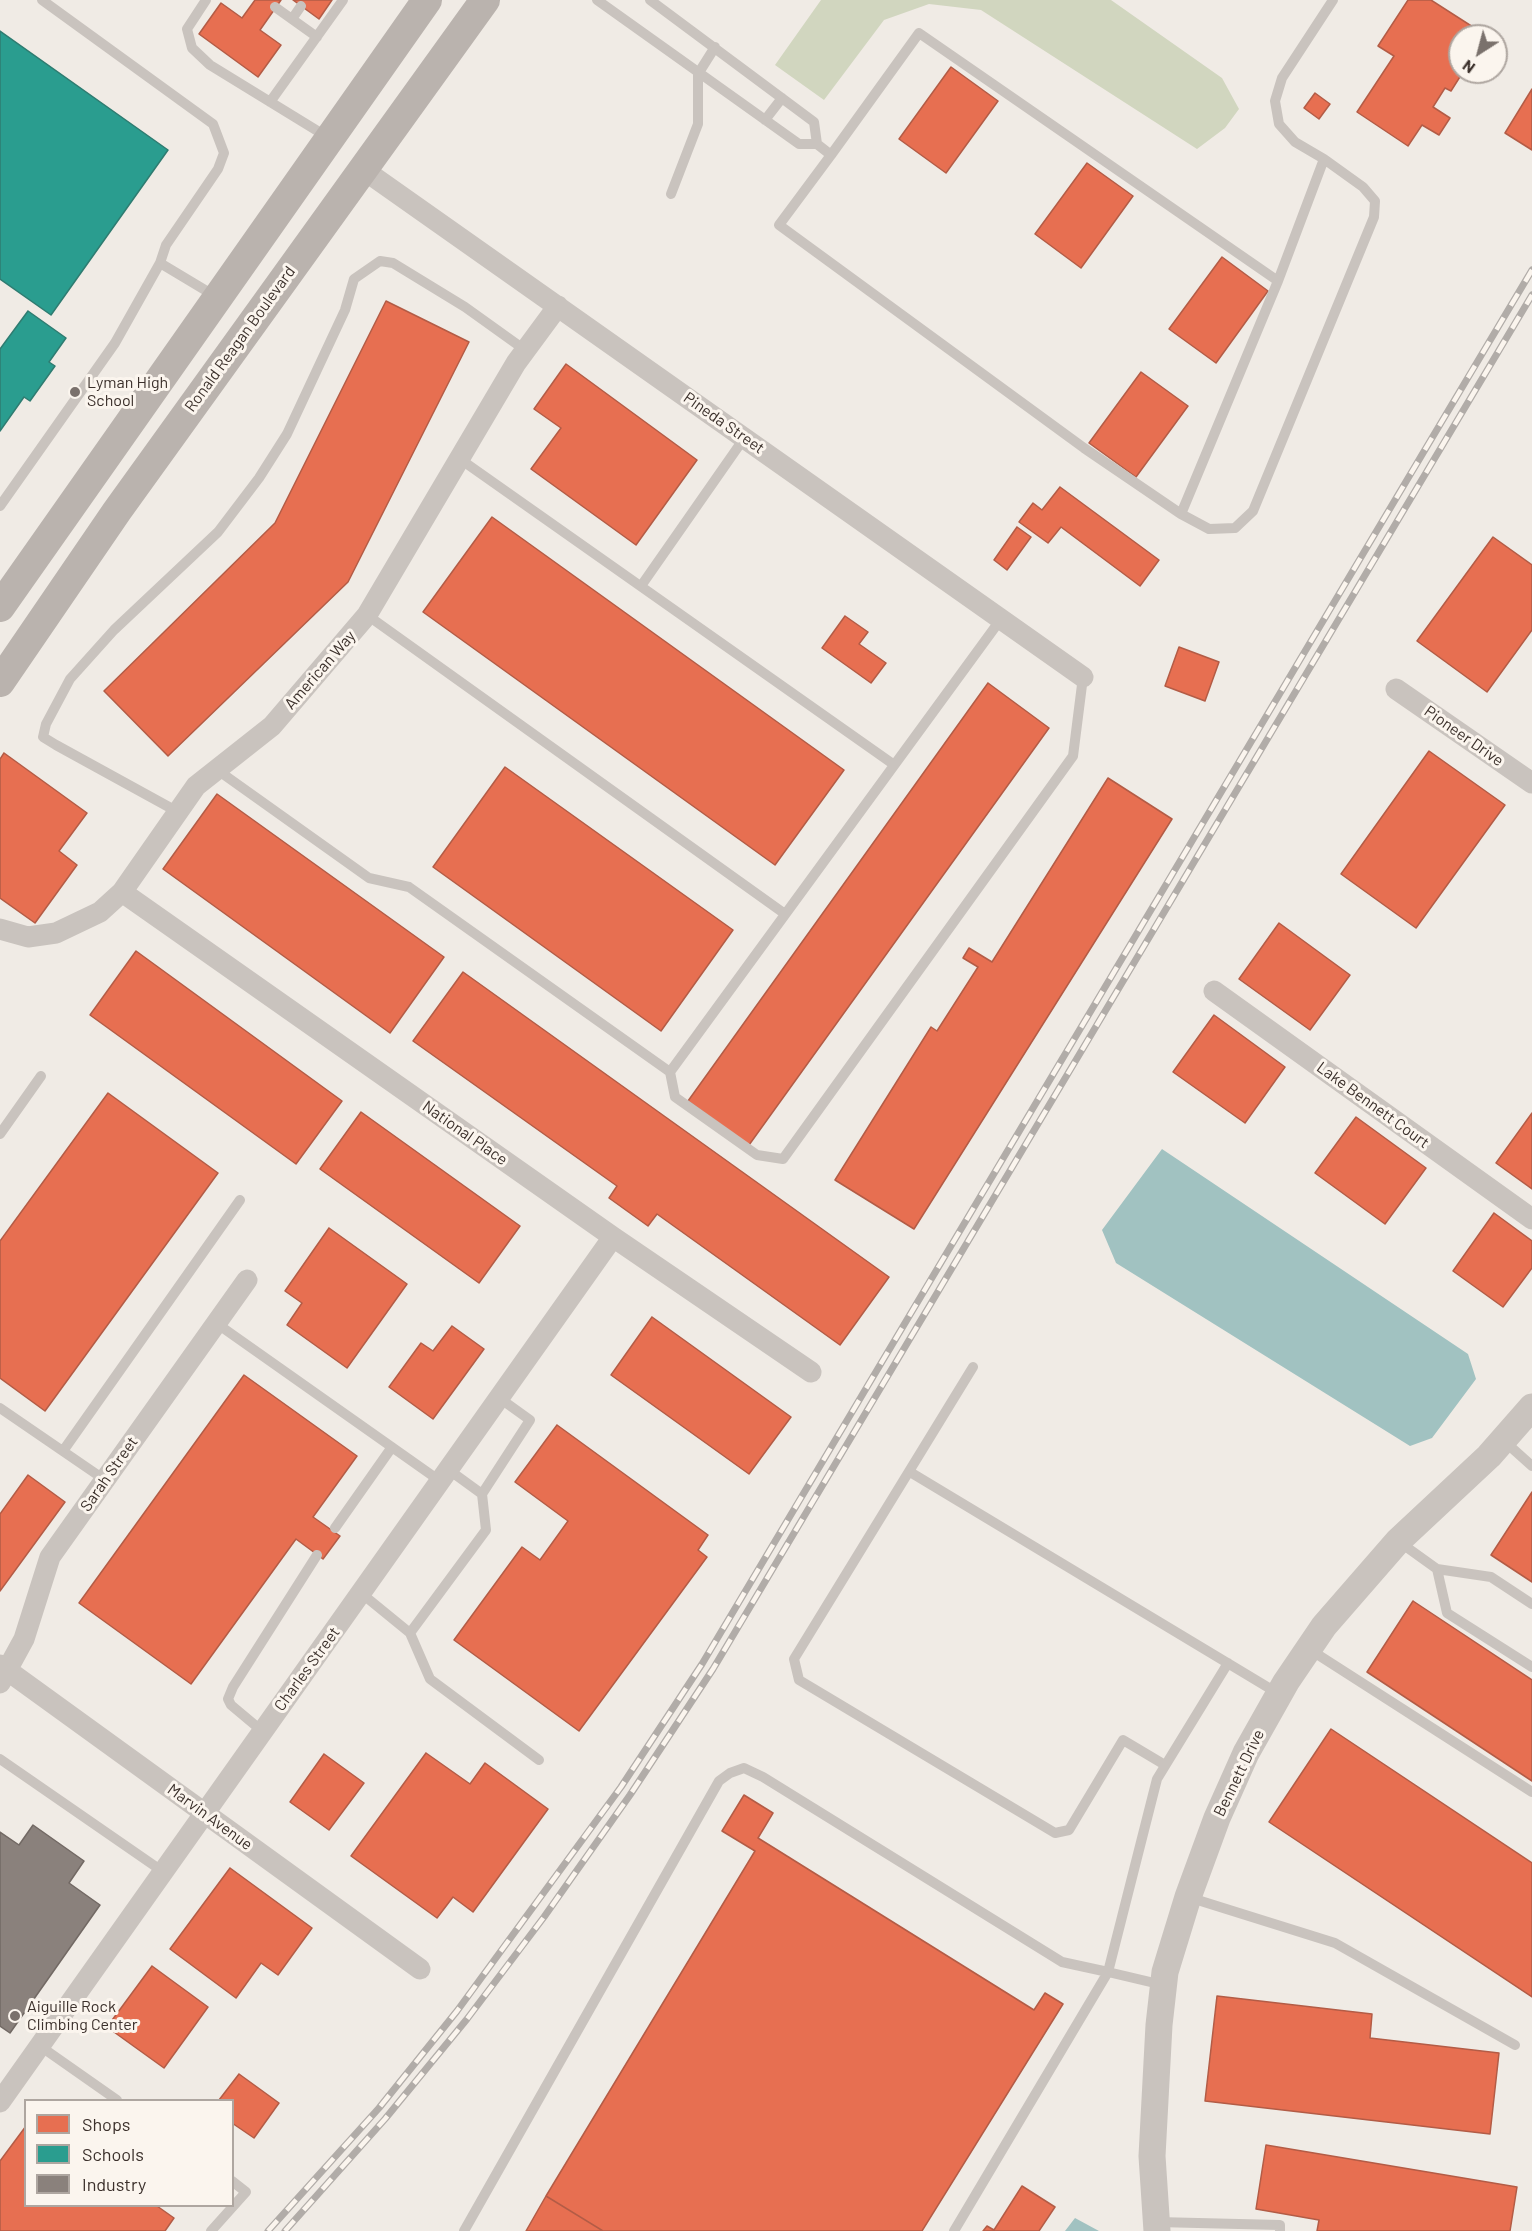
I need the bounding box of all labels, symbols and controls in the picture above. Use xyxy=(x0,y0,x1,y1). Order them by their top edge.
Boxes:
north arrow xyxy=(1448,24,1508,84)
text: N xyxy=(1458,57,1478,78)
street label: Ronald Reagan Boulevard xyxy=(181,262,299,416)
place label: Lyman High School xyxy=(87,373,168,411)
marker: Lyman High School xyxy=(68,385,82,399)
street label: Pineda Street xyxy=(680,388,768,458)
street label: American Way xyxy=(281,627,359,713)
street label: Pioneer Drive xyxy=(1421,702,1507,770)
street label: Lake Bennett Court xyxy=(1313,1058,1433,1152)
street label: National Place xyxy=(419,1097,511,1169)
street label: Sarah Street xyxy=(76,1433,142,1515)
street label: Charles Street xyxy=(270,1623,344,1715)
street label: Bennett Drive xyxy=(1210,1726,1268,1820)
street label: Marvin Avenue xyxy=(164,1780,256,1854)
place label: Aiguille Rock Climbing Center xyxy=(27,1997,138,2035)
marker: Aiguille Rock Climbing Center xyxy=(8,2009,22,2023)
legend xyxy=(24,2099,234,2207)
text: Shops xyxy=(82,2113,131,2135)
text: Schools xyxy=(82,2143,144,2165)
text: Industry xyxy=(82,2173,146,2195)

